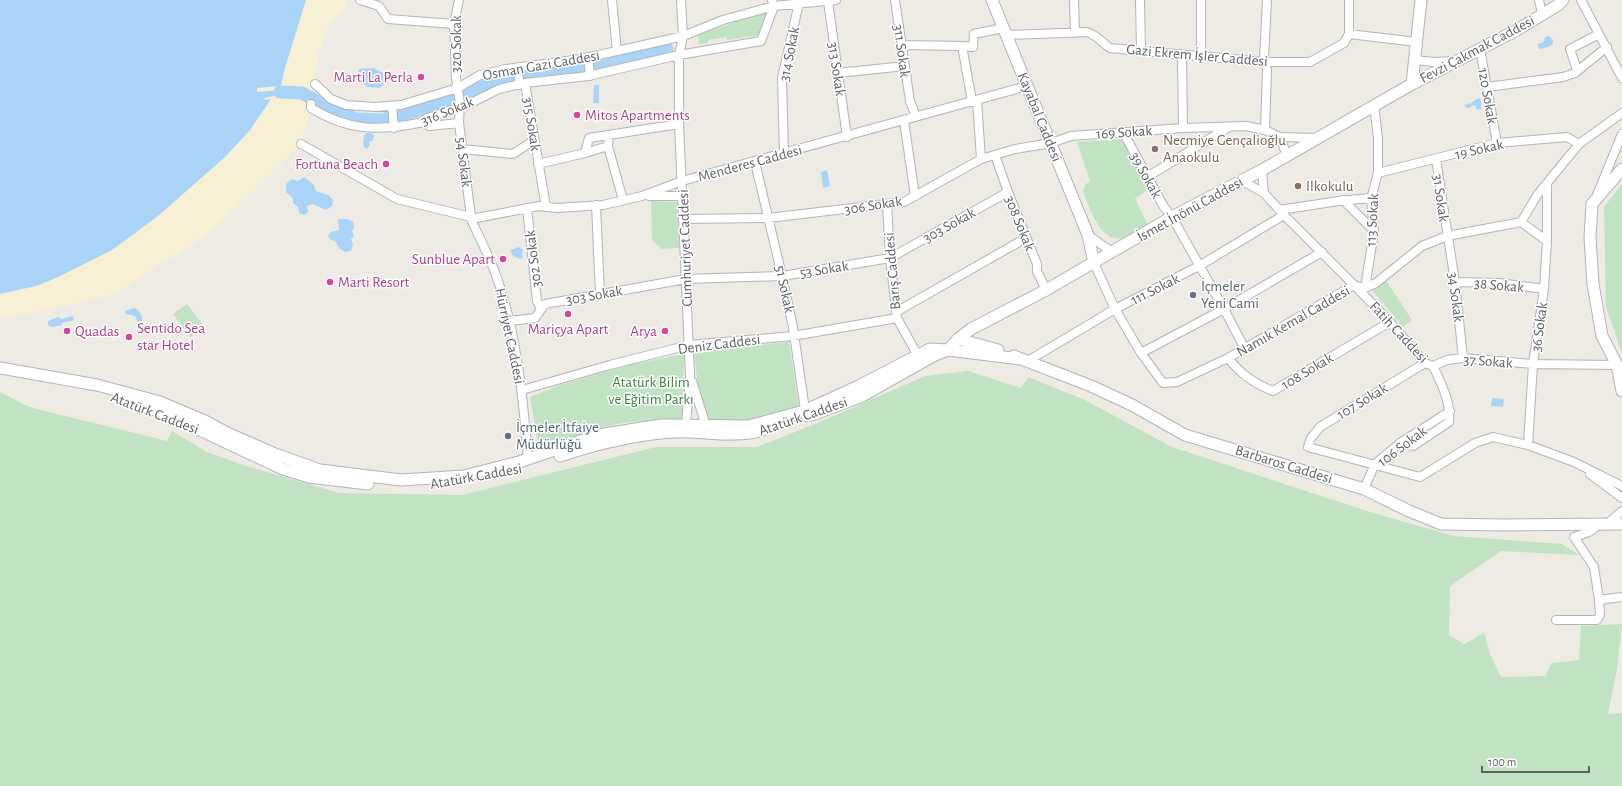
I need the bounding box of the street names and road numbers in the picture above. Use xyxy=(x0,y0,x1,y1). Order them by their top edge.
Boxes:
street label: Fevzi Çakmak Caddesi xyxy=(1417,13,1537,86)
street label: 320 Sokak xyxy=(449,15,464,73)
street label: 311 Sokak xyxy=(890,24,913,79)
street label: 314 Sokak xyxy=(777,25,802,83)
street label: Gazi Ekrem İşler Caddesi xyxy=(1126,40,1268,69)
street label: 313 Sokak xyxy=(825,41,848,97)
street label: Osman Gazi Caddesi xyxy=(481,48,601,83)
street label: 120 Sokak xyxy=(1475,67,1500,126)
street label: Kayabal Caddesi xyxy=(1015,70,1064,164)
street label: 316 Sokak xyxy=(419,94,476,129)
street label: 315 Sokak xyxy=(520,96,543,152)
street label: 169 Sokak xyxy=(1095,123,1153,142)
street label: 54 Sokak xyxy=(453,136,474,188)
street label: 19 Sokak xyxy=(1453,137,1505,162)
street label: Menderes Caddesi xyxy=(697,142,804,185)
street label: 39 Sokak xyxy=(1127,150,1164,201)
street label: İsmet İnönü Caddesi xyxy=(1134,172,1246,245)
street label: 31 Sokak xyxy=(1430,173,1451,223)
street label: Cumhuriyet Caddesi xyxy=(676,189,695,307)
street label: 308 Sokak xyxy=(1002,193,1037,253)
street label: 113 Sokak xyxy=(1364,193,1381,247)
street label: 306 Sokak xyxy=(843,194,903,217)
street label: 303 Sokak xyxy=(921,205,978,246)
street label: 302 Sokak xyxy=(523,229,544,289)
street label: Barış Caddesi xyxy=(882,232,903,310)
street label: 53 Sokak xyxy=(799,258,850,281)
street label: 51 Sokak xyxy=(772,264,797,314)
street label: 111 Sokak xyxy=(1128,271,1182,308)
street label: 34 Sokak xyxy=(1445,271,1466,323)
street label: 38 Sokak xyxy=(1473,276,1525,295)
street label: 303 Sokak xyxy=(565,283,624,308)
street label: Namık Kemal Caddesi xyxy=(1234,283,1352,360)
street label: Hürriyet Caddesi xyxy=(492,287,527,385)
street label: Fatih Caddesi xyxy=(1367,299,1431,366)
street label: 36 Sokak xyxy=(1529,301,1550,353)
street label: Deniz Caddesi xyxy=(677,332,761,357)
street label: 108 Sokak xyxy=(1279,350,1336,393)
street label: 37 Sokak xyxy=(1463,352,1513,371)
street label: 107 Sokak xyxy=(1334,380,1390,422)
street label: Atatürk Caddesi xyxy=(109,390,201,437)
street label: Atatürk Caddesi xyxy=(757,394,850,439)
street label: 106 Sokak xyxy=(1375,423,1430,470)
street label: Barbaros Caddesi xyxy=(1233,443,1334,486)
street label: Atatürk Caddesi xyxy=(429,461,523,492)

